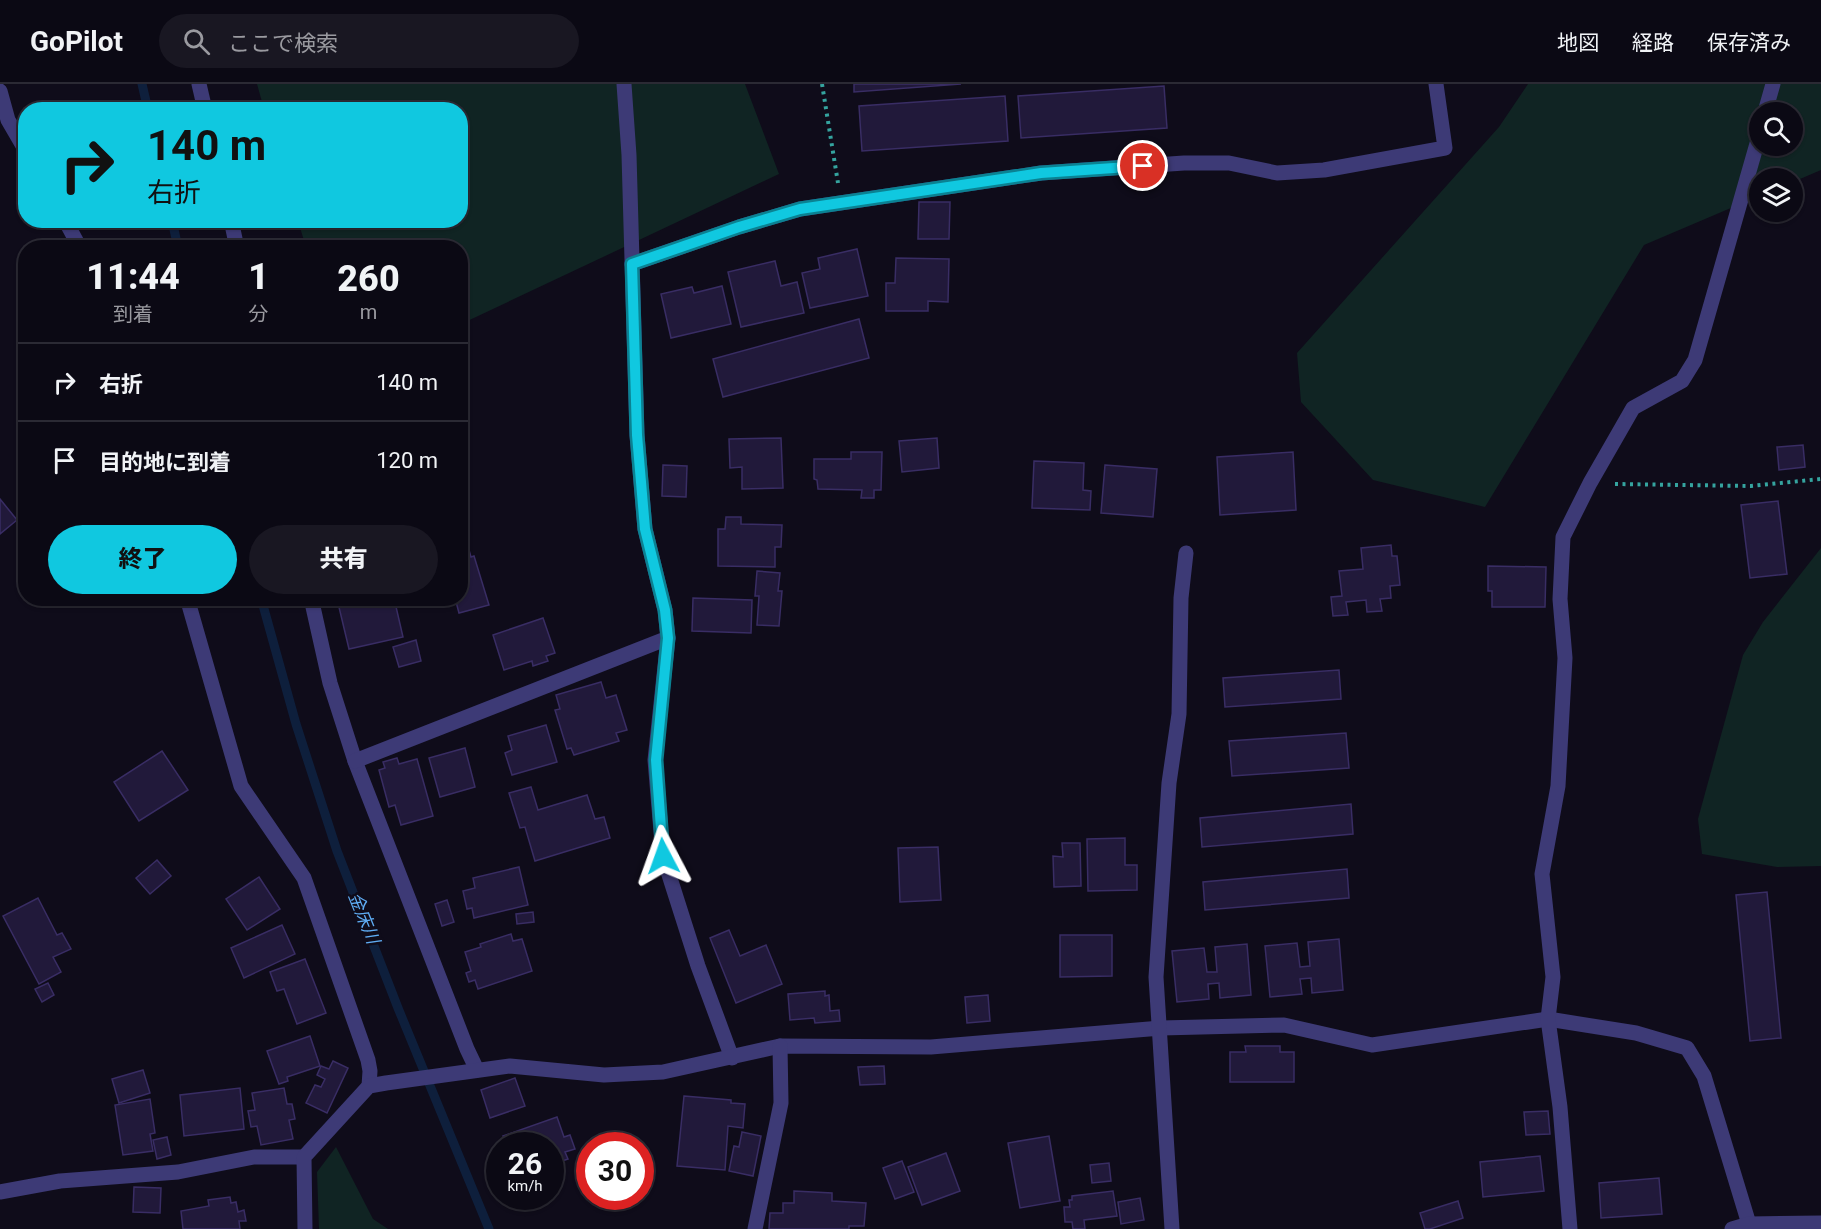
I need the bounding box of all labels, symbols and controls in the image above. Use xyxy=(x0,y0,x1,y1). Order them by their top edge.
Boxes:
search box xyxy=(159,14,579,68)
text: GoPilot xyxy=(30,25,123,58)
icon: search xyxy=(180,25,213,58)
text: ここで検索 xyxy=(228,31,338,56)
text: 地図 xyxy=(1557,31,1599,55)
text: 経路 xyxy=(1632,31,1674,55)
text: 保存済み xyxy=(1707,31,1791,55)
map controls xyxy=(1749,102,1803,222)
button: search xyxy=(1749,102,1803,156)
text: 140 m xyxy=(147,121,266,170)
icon: right xyxy=(48,126,126,204)
pin xyxy=(1117,140,1168,191)
icon: arrive xyxy=(1126,149,1159,182)
button: layers xyxy=(1749,168,1803,222)
text: 右折 xyxy=(147,177,201,209)
text: 11:44 xyxy=(86,256,180,298)
text: 1 xyxy=(248,256,269,298)
text: 260 xyxy=(337,258,400,300)
text: m xyxy=(360,300,377,324)
text: 到着 xyxy=(113,302,153,326)
text: 分 xyxy=(249,302,269,326)
icon: right xyxy=(48,366,81,399)
text: 140 m xyxy=(376,370,438,395)
text: 右折 xyxy=(99,372,143,397)
icon: arrive xyxy=(48,444,81,477)
text: 120 m xyxy=(376,448,438,473)
text: 目的地に到着 xyxy=(99,450,231,475)
button: 終了 xyxy=(48,525,237,594)
button: 共有 xyxy=(249,525,438,594)
position arrow xyxy=(631,824,695,888)
water label: 金床川 xyxy=(345,889,385,949)
speed limit sign: 30 xyxy=(576,1132,654,1210)
text: 26 xyxy=(508,1146,542,1181)
text: km/h xyxy=(507,1177,543,1195)

